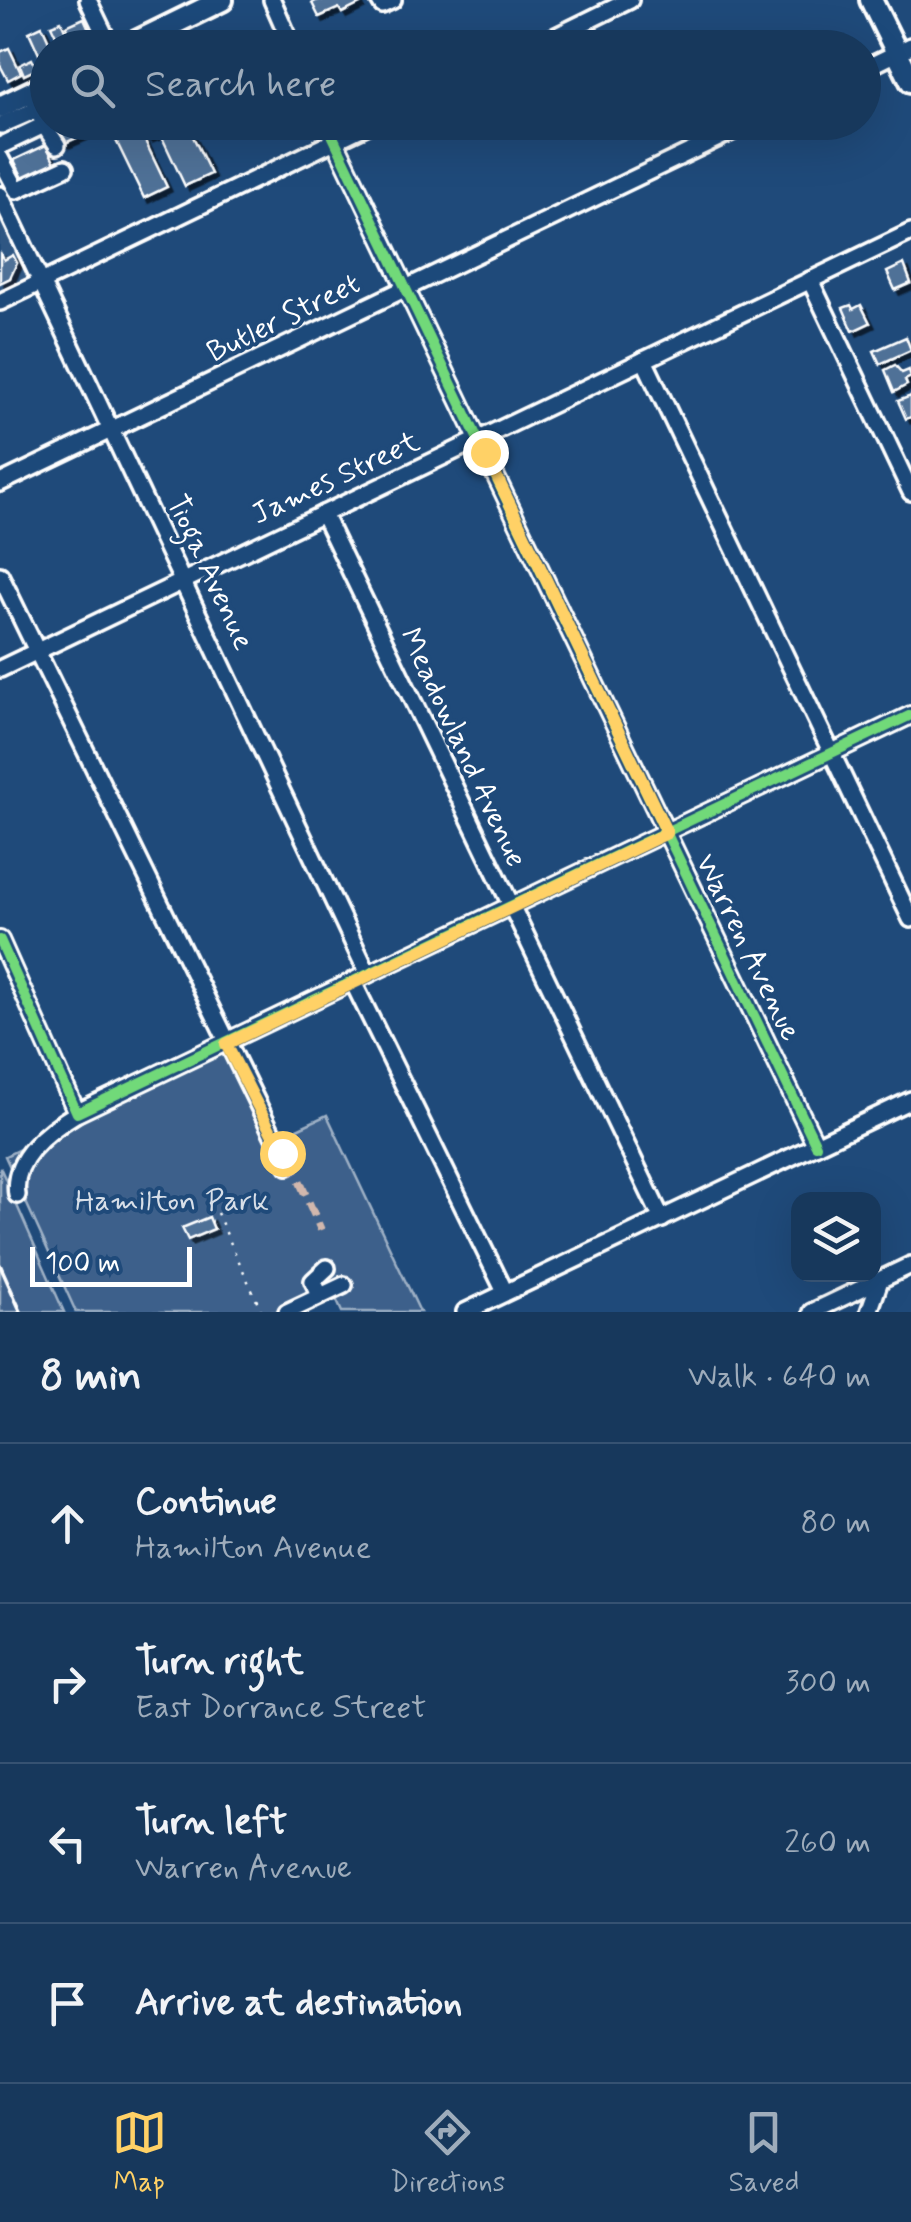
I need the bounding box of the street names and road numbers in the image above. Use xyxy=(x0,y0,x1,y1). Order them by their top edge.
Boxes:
street label: Butler Street xyxy=(201,265,367,372)
street label: James Street xyxy=(245,422,426,534)
street label: Tioga Avenue xyxy=(154,489,263,658)
street label: Meadowland Avenue xyxy=(390,622,535,874)
street label: Warren Avenue xyxy=(686,848,810,1048)

